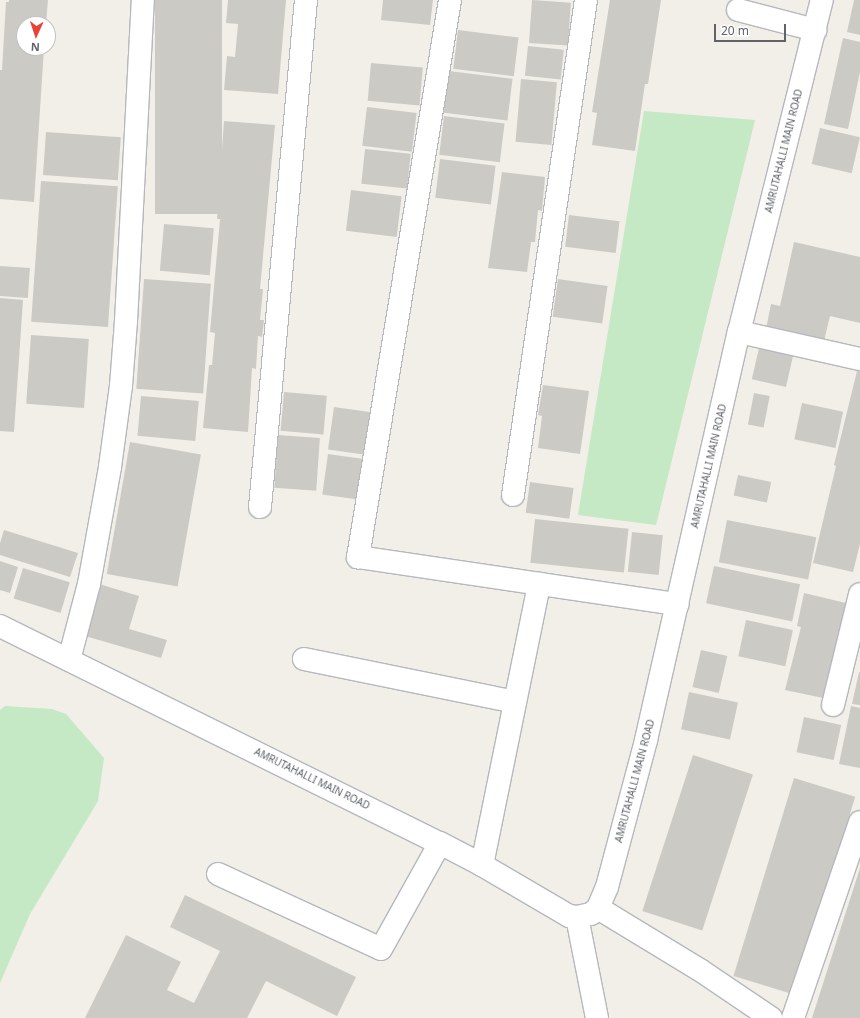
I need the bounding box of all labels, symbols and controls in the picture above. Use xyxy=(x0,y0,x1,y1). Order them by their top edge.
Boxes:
north arrow xyxy=(16,16,56,56)
scale bar xyxy=(716,16,788,42)
text: 20 m xyxy=(721,22,749,39)
text: N xyxy=(31,40,40,55)
street label: AMRUTAHALLI MAIN ROAD xyxy=(763,88,805,214)
street label: AMRUTAHALLI MAIN ROAD xyxy=(689,403,729,529)
street label: AMRUTAHALLI MAIN ROAD xyxy=(613,718,657,844)
street label: AMRUTAHALLI MAIN ROAD xyxy=(252,746,372,812)

